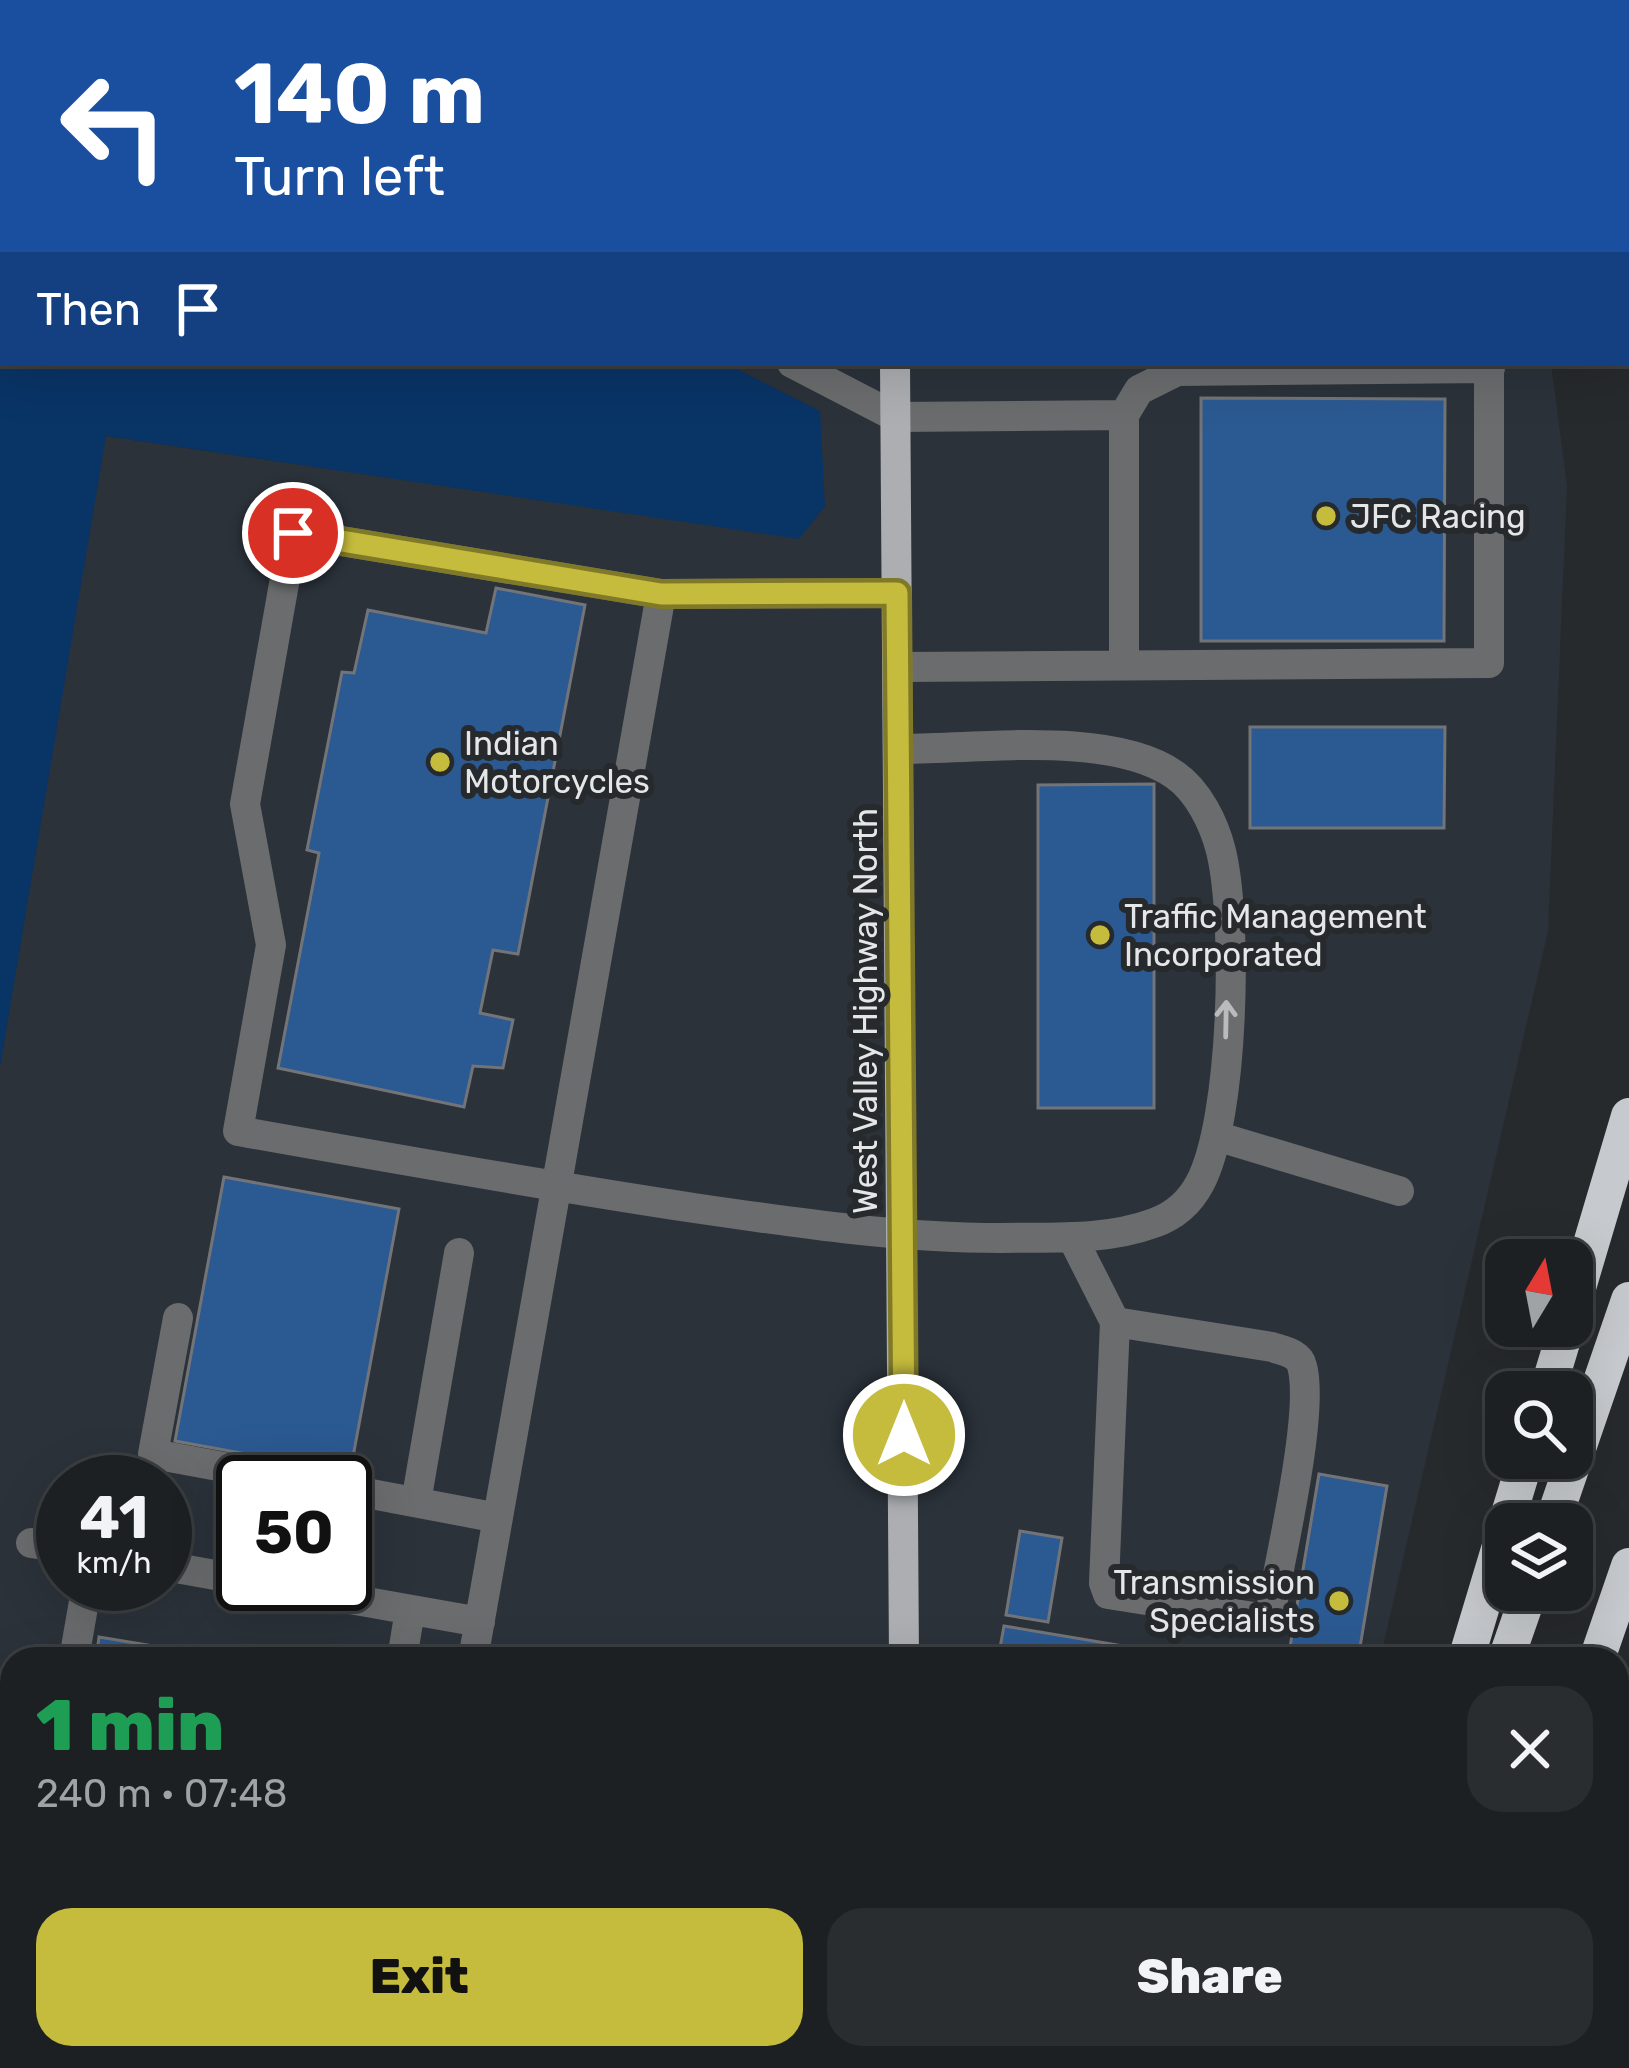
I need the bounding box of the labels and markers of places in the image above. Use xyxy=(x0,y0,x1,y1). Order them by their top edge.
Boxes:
pin xyxy=(242,482,344,584)
place label: JFC Racing xyxy=(1350,497,1526,536)
marker: JFC Racing xyxy=(1313,503,1339,529)
place label: Indian Motorcycles xyxy=(464,724,650,801)
marker: Indian Motorcycles xyxy=(427,749,453,775)
place label: Traffic Management Incorporated xyxy=(1124,897,1427,974)
marker: Traffic Management Incorporated xyxy=(1087,922,1113,948)
place label: Transmission Specialists xyxy=(1113,1563,1315,1640)
marker: Transmission Specialists xyxy=(1326,1588,1352,1614)

